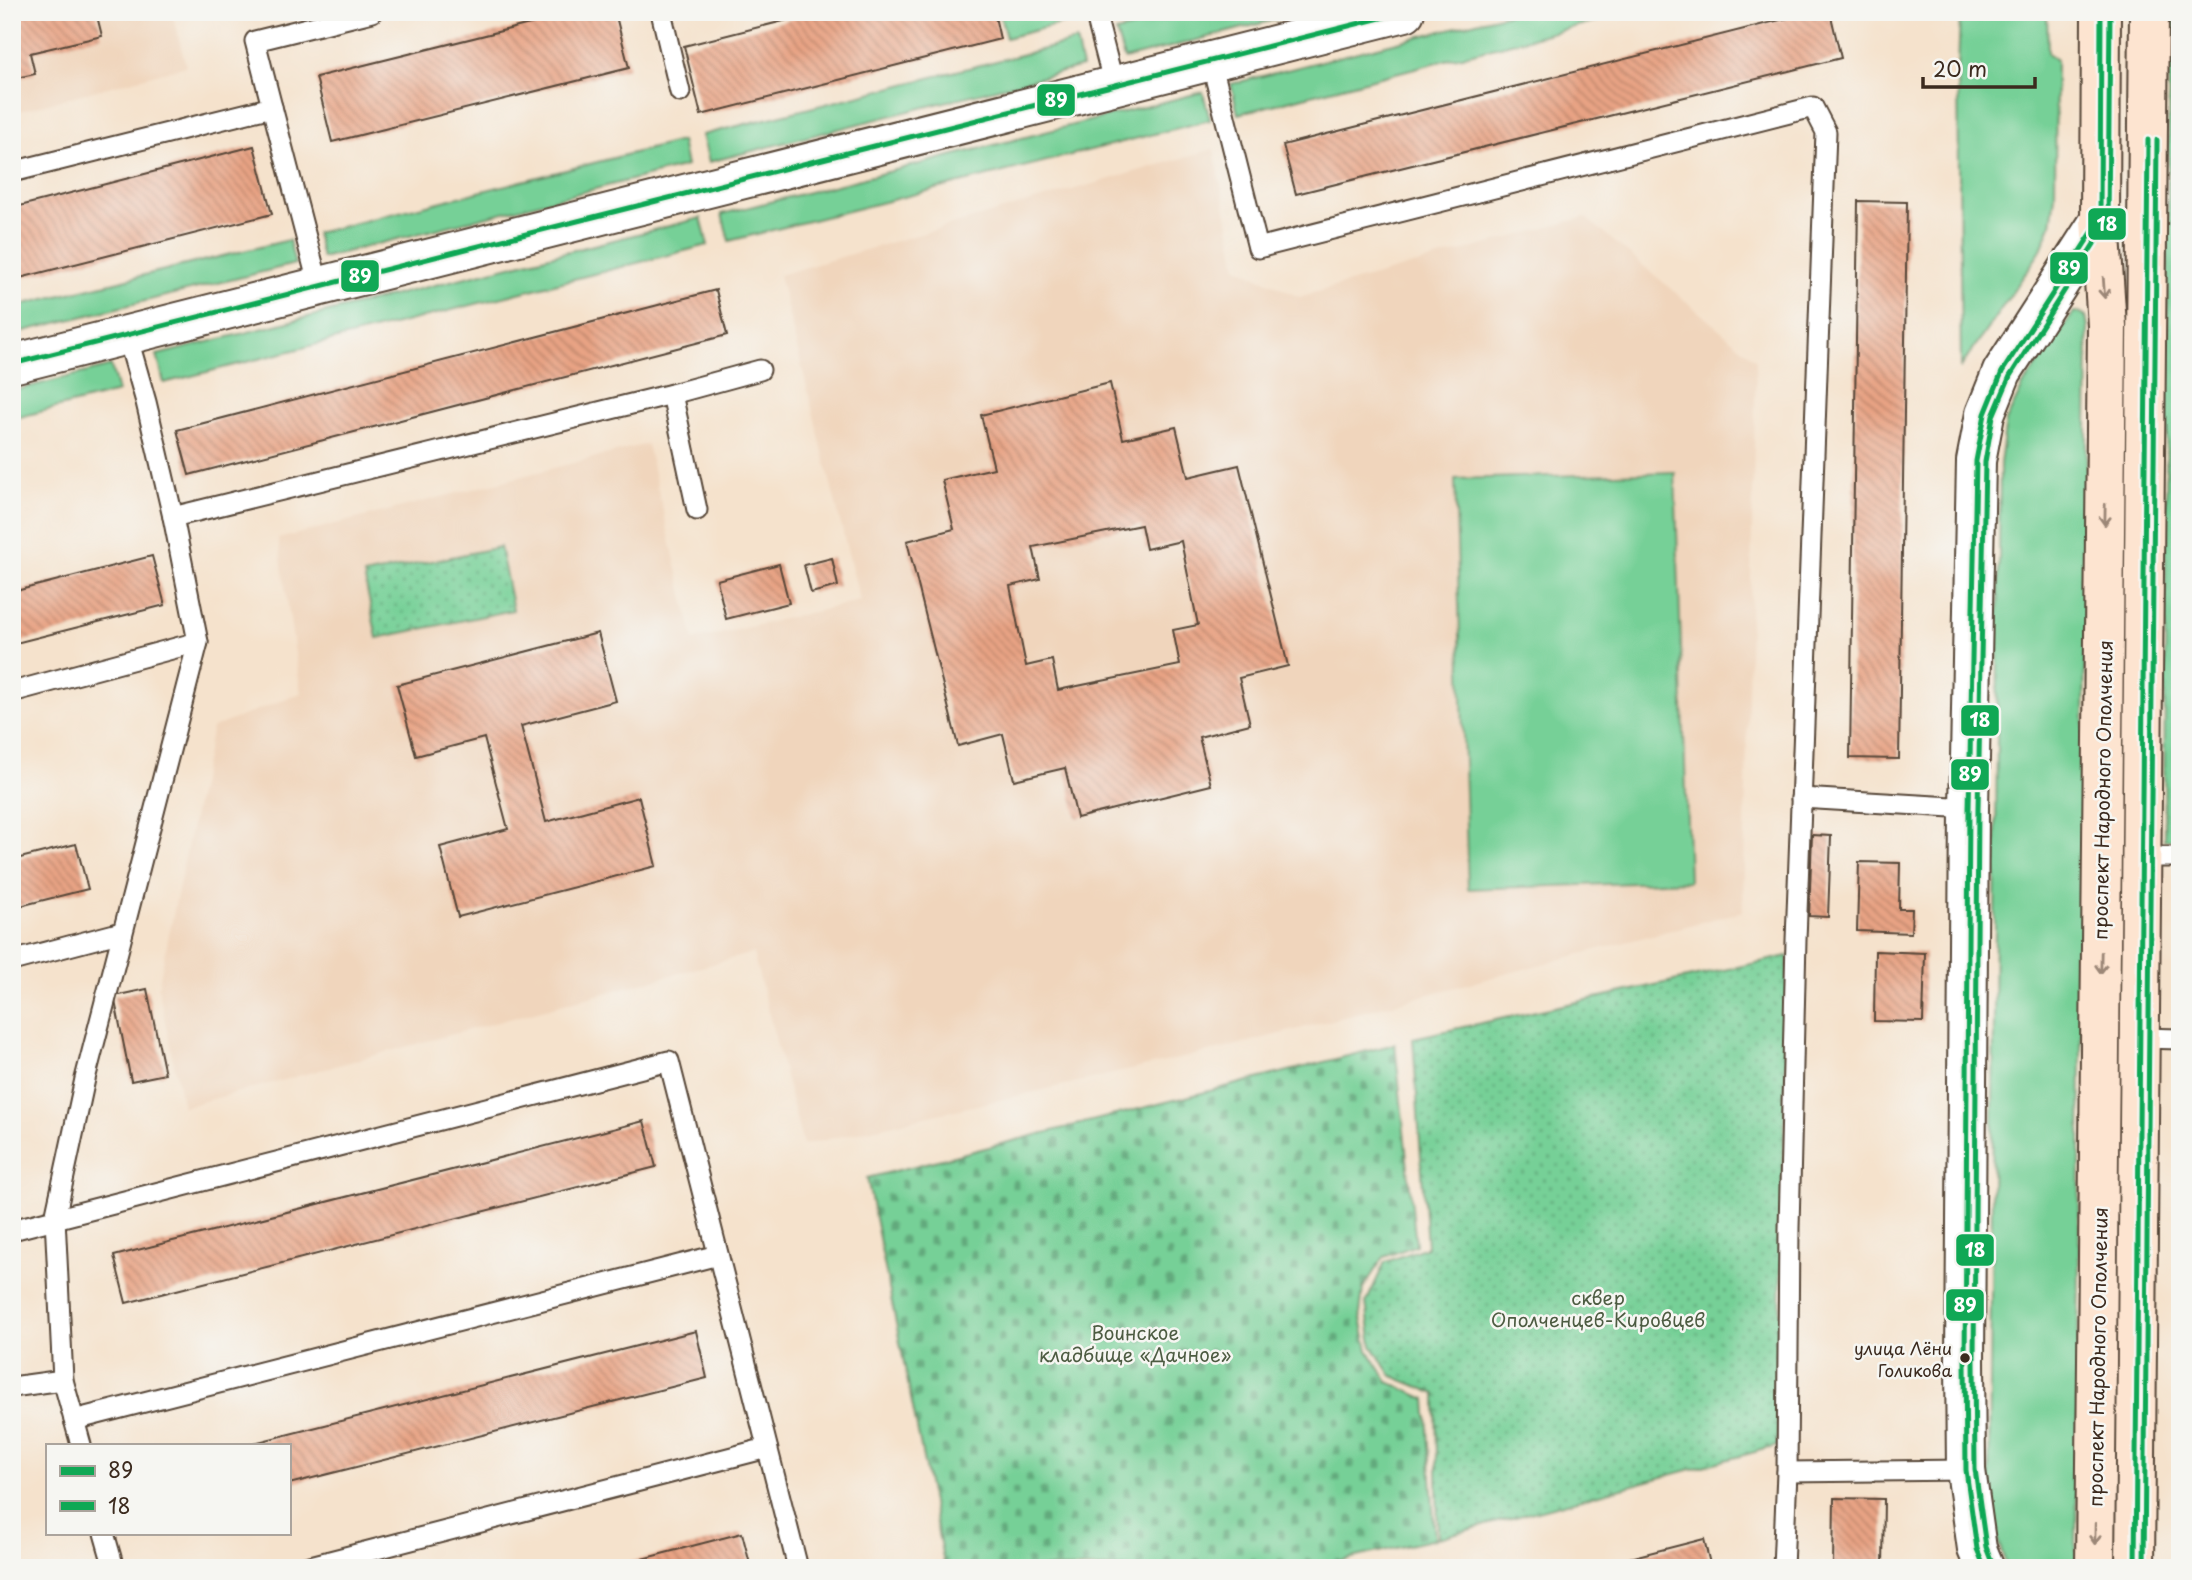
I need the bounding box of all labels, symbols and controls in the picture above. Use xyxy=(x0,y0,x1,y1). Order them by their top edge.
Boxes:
scale bar xyxy=(1923,46,2035,90)
text: 20 m xyxy=(1933,52,1987,84)
line badge: 89 xyxy=(1036,83,1076,117)
text: 89 xyxy=(1044,85,1068,113)
line badge: 18 xyxy=(2087,207,2127,241)
text: 18 xyxy=(2097,209,2118,237)
line badge: 89 xyxy=(2049,251,2089,285)
text: 89 xyxy=(2057,253,2081,281)
line badge: 89 xyxy=(340,259,380,293)
text: 89 xyxy=(348,261,372,289)
one-way arrow xyxy=(2098,276,2111,299)
one-way arrow xyxy=(2098,504,2112,527)
street label: проспект Народного Ополчения xyxy=(2085,640,2119,940)
line badge: 18 xyxy=(1960,704,2000,737)
text: 18 xyxy=(1970,705,1991,733)
line badge: 89 xyxy=(1950,758,1990,791)
text: 89 xyxy=(1958,759,1982,787)
one-way arrow xyxy=(2094,952,2108,975)
street label: проспект Народного Ополчения xyxy=(2080,1207,2114,1507)
line badge: 18 xyxy=(1955,1233,1995,1267)
text: 18 xyxy=(1965,1235,1986,1263)
park label: сквер Ополченцев-Кировцев xyxy=(1491,1283,1705,1333)
line badge: 89 xyxy=(1945,1288,1985,1322)
text: 89 xyxy=(1953,1290,1977,1318)
park label: Воинское кладбище «Дачное» xyxy=(1039,1318,1231,1368)
place label: улица Лёни Голикова xyxy=(1854,1335,1952,1383)
marker: улица Лёни Голикова xyxy=(1958,1351,1972,1365)
legend xyxy=(46,1444,290,1534)
text: 89 xyxy=(108,1453,133,1485)
text: 18 xyxy=(108,1489,131,1521)
one-way arrow xyxy=(2089,1522,2102,1545)

